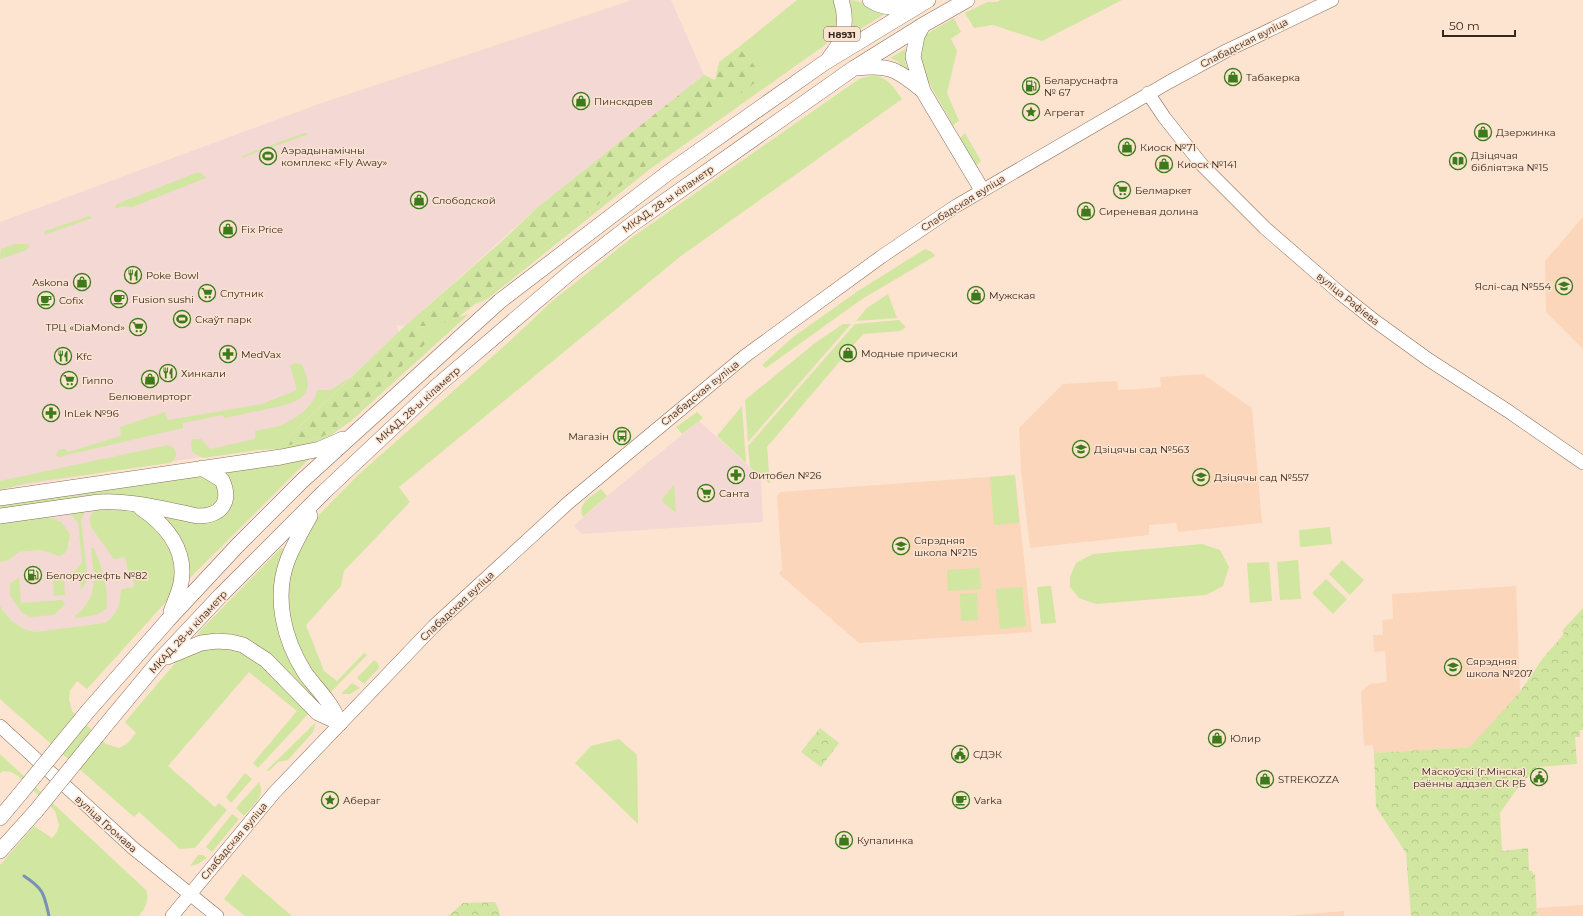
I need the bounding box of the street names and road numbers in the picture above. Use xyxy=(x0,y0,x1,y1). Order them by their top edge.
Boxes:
street label: Слабадская вуліца xyxy=(1198,15,1290,71)
road number: Н8931 xyxy=(824,27,860,41)
street label: МКАД, 28-ы кіламетр xyxy=(620,162,716,236)
street label: Слабадская вуліца xyxy=(918,172,1008,234)
street label: вуліца Рафіева xyxy=(1314,270,1382,328)
street label: Слабадская вуліца xyxy=(658,357,742,429)
street label: МКАД, 28-ы кіламетр xyxy=(373,364,463,446)
street label: Слабадская вуліца xyxy=(417,568,497,644)
street label: МКАД, 28-ы кіламетр xyxy=(146,588,230,676)
street label: вуліца Громава xyxy=(72,793,140,855)
street label: Слабадская вуліца xyxy=(198,800,270,882)

